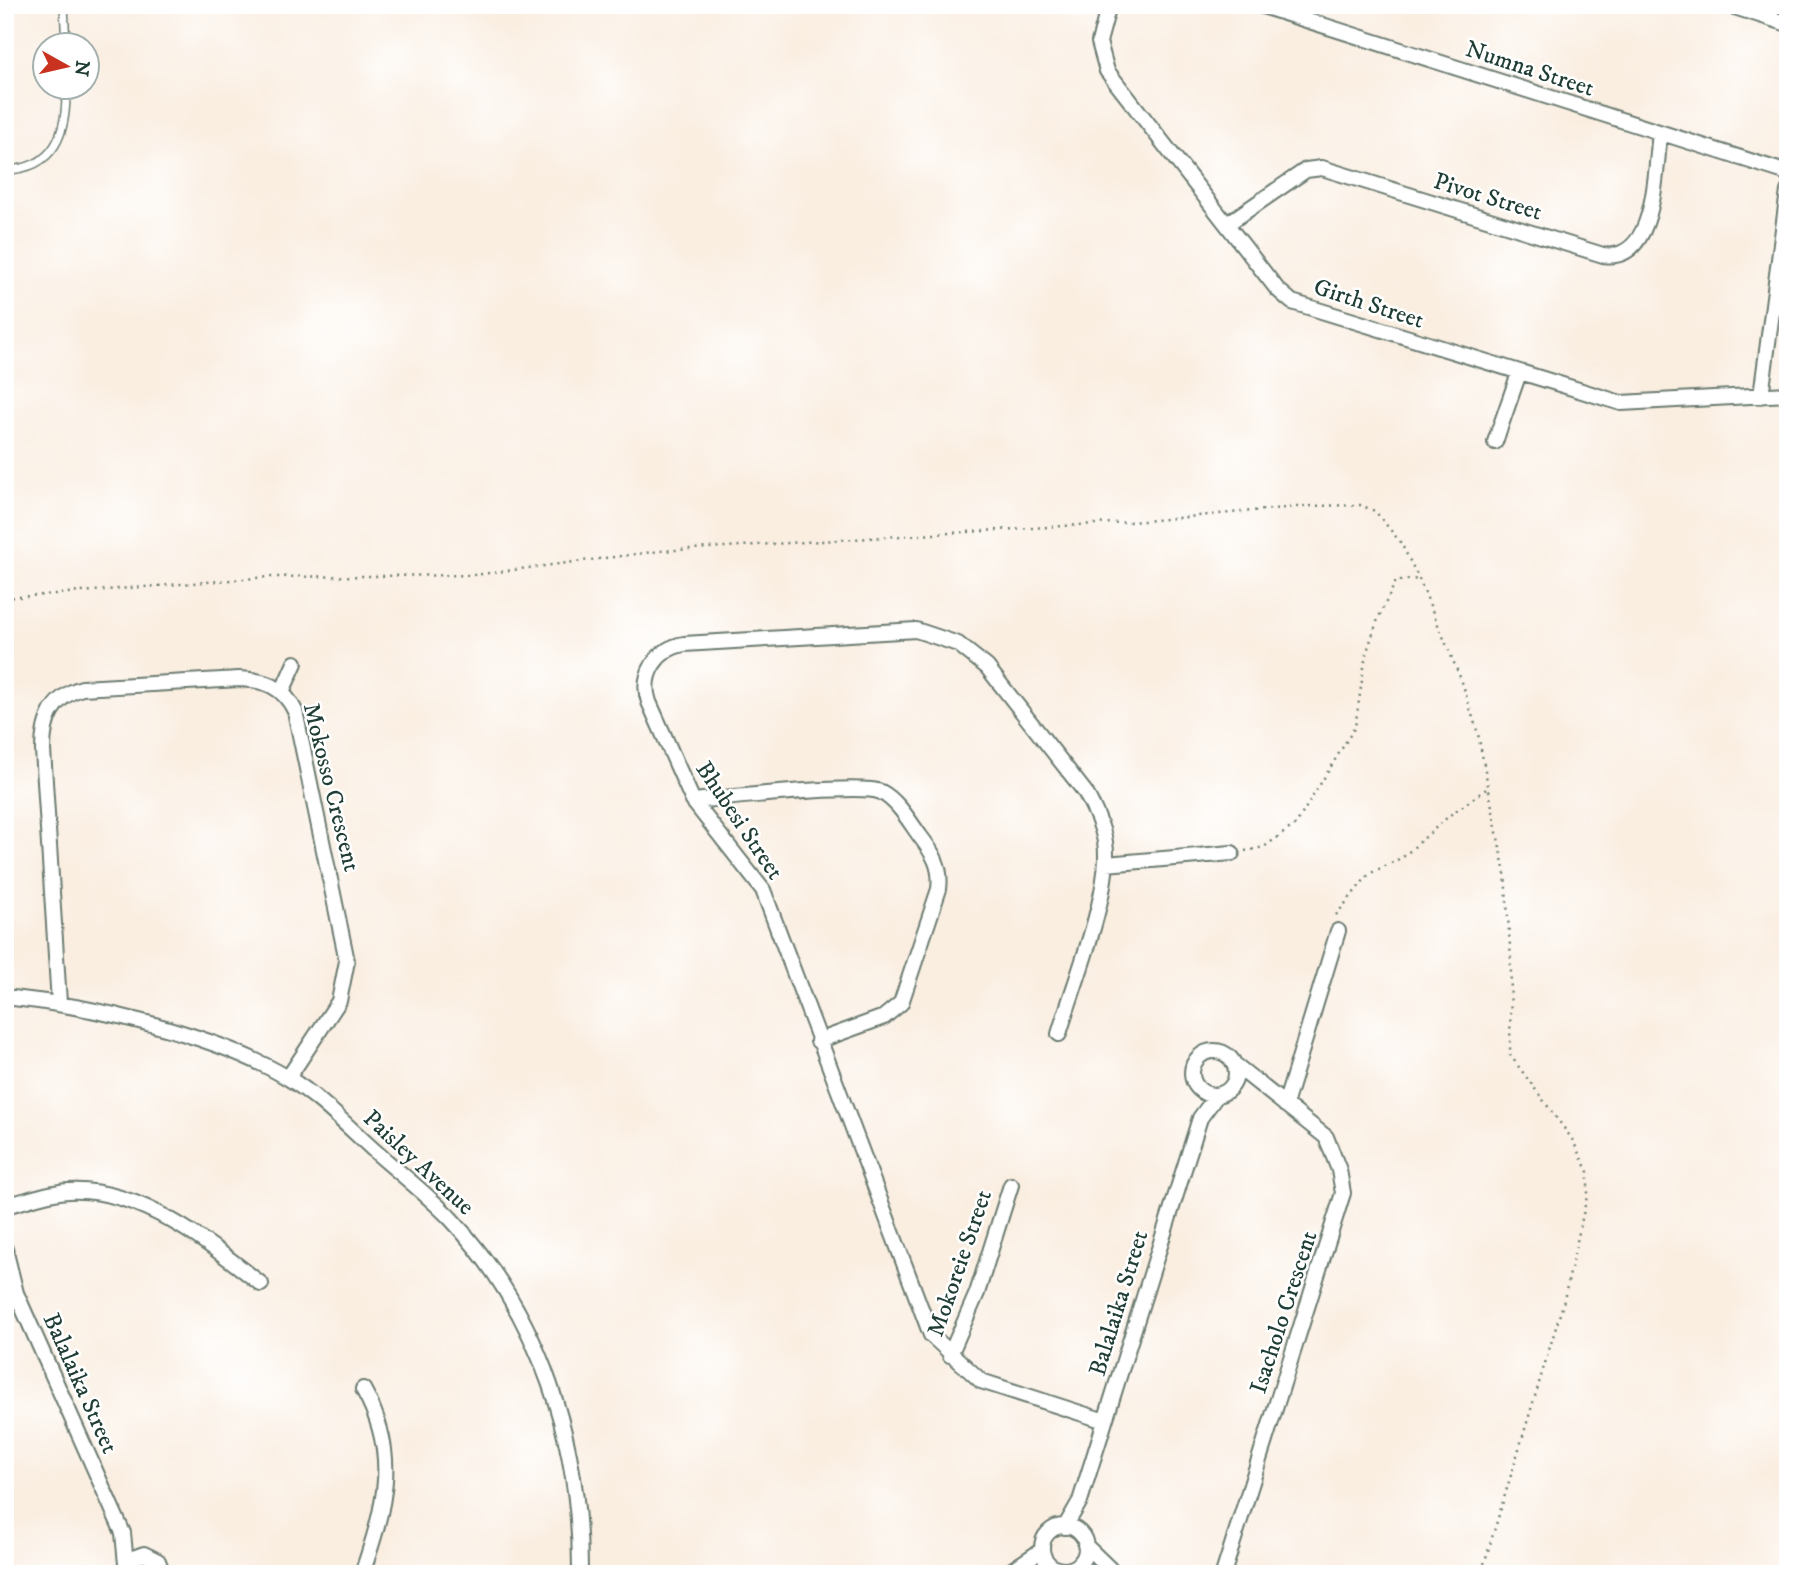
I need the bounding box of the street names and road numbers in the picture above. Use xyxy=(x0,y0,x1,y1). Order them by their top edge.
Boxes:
street label: Numna Street xyxy=(1462,34,1598,104)
street label: Pivot Street xyxy=(1430,166,1546,228)
street label: Girth Street xyxy=(1310,272,1428,336)
street label: Mokosso Crescent xyxy=(296,700,367,875)
street label: Bhubesi Street xyxy=(689,756,790,886)
street label: Paisley Avenue xyxy=(356,1104,480,1222)
street label: Mokoreie Street xyxy=(921,1186,999,1341)
street label: Balalaika Street xyxy=(1083,1227,1155,1380)
street label: Isacholo Crescent xyxy=(1243,1227,1325,1398)
street label: Balalaika Street xyxy=(36,1309,124,1458)

